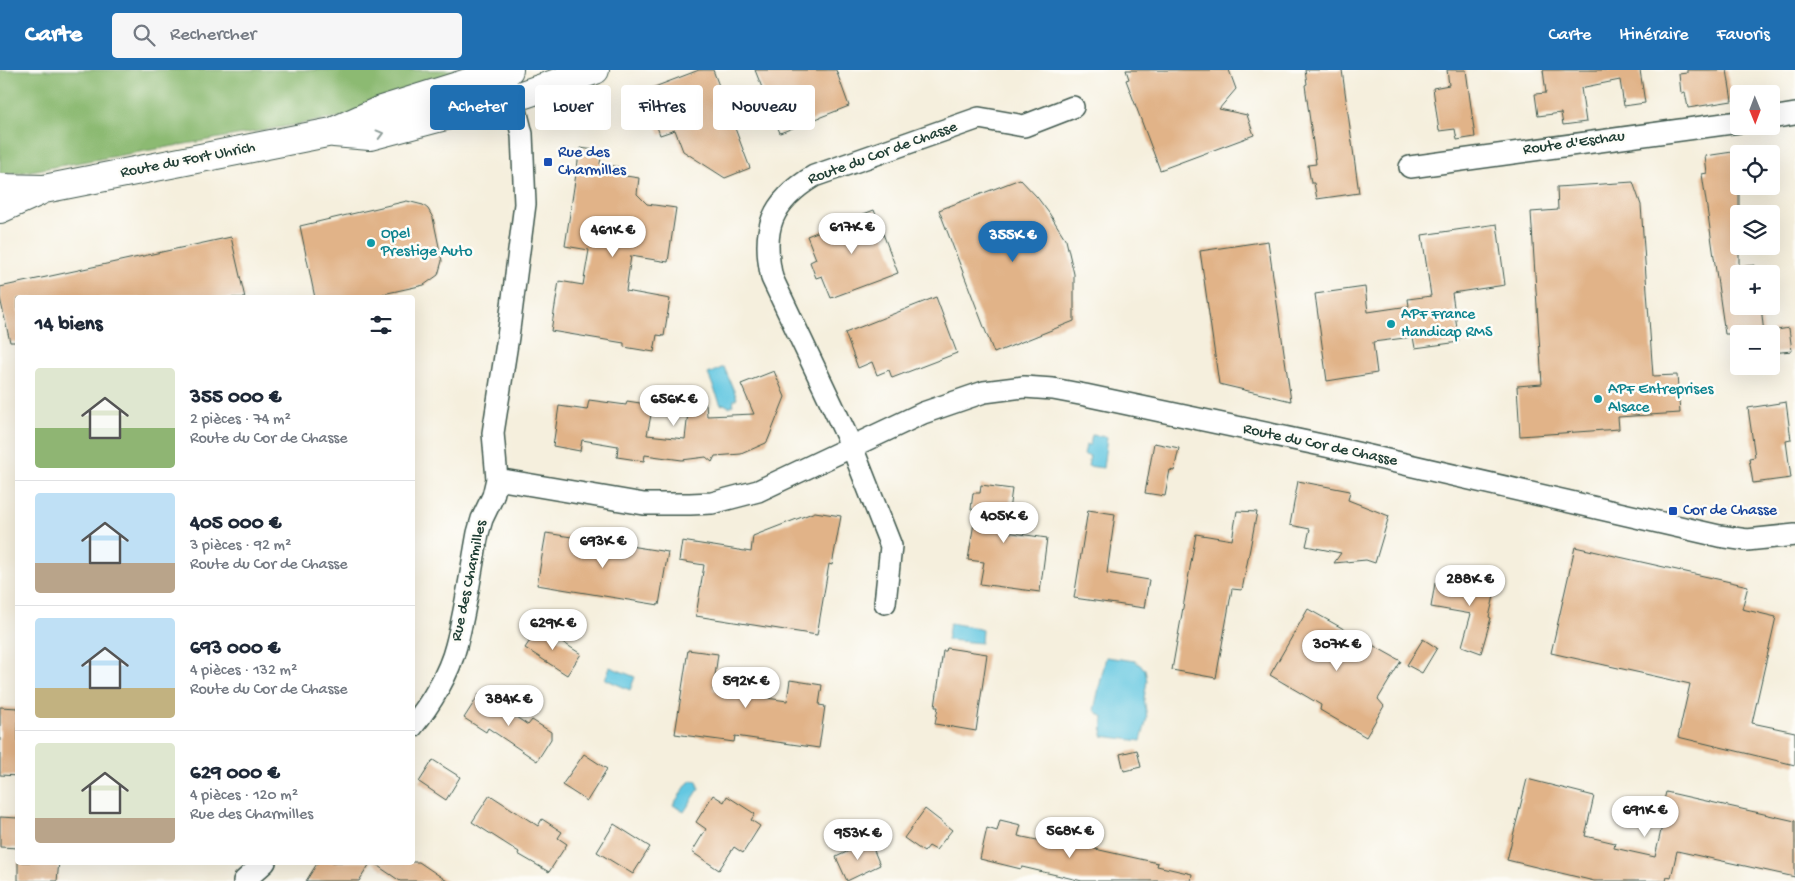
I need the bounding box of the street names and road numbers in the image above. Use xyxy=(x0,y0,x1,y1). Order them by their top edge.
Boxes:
street label: Route du Cor de Chasse xyxy=(806,118,961,190)
street label: Route d'Eschau xyxy=(1522,127,1627,161)
street label: Route du Fort Uhrich xyxy=(119,139,257,183)
street label: Route du Cor de Chasse xyxy=(1241,420,1400,472)
street label: Rue des Charmilles xyxy=(448,518,492,643)

